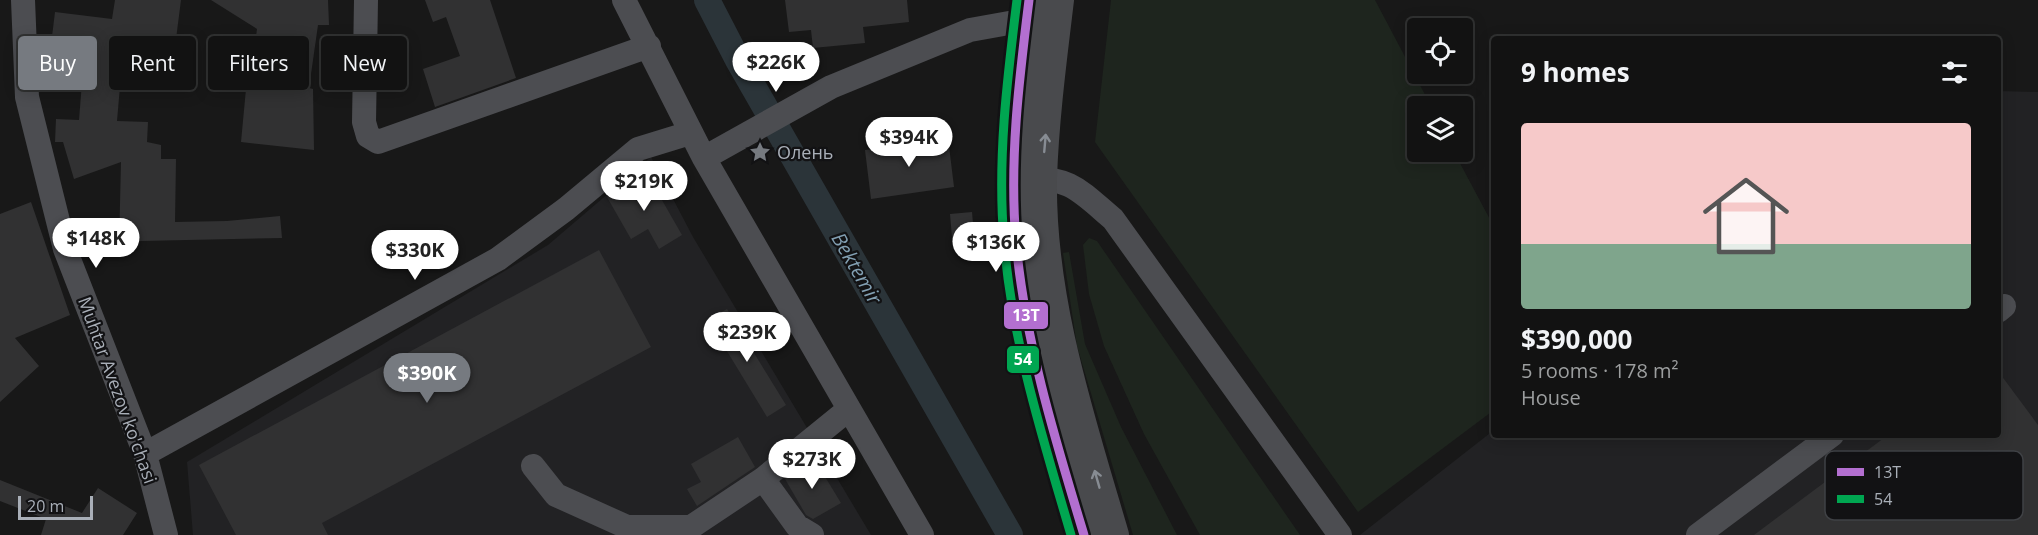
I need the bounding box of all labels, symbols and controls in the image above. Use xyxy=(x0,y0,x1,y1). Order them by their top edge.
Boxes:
map controls xyxy=(1407,18,1473,162)
button: locate xyxy=(1407,18,1473,84)
chip: Buy xyxy=(18,36,97,90)
chip: Rent xyxy=(109,36,196,90)
chip: Filters xyxy=(208,36,309,90)
chip: New xyxy=(321,36,407,90)
pin: $226K xyxy=(734,42,818,93)
text: $226K xyxy=(746,48,806,75)
text: 9 homes xyxy=(1521,54,1630,90)
icon: filters xyxy=(1938,56,1971,89)
button: layers xyxy=(1407,96,1473,162)
pin: $394K xyxy=(867,117,951,168)
text: $394K xyxy=(879,123,939,150)
one-way arrow xyxy=(1040,134,1051,154)
place icon: Олень xyxy=(748,140,772,164)
place label: Олень xyxy=(777,140,833,164)
pin: $219K xyxy=(602,161,686,212)
icon: home xyxy=(1692,162,1800,270)
text: $219K xyxy=(614,167,674,194)
pin: $148K xyxy=(54,218,138,269)
pin: $136K xyxy=(954,222,1038,273)
text: $148K xyxy=(66,224,126,251)
water label: Bektemir xyxy=(826,227,889,310)
text: $136K xyxy=(966,228,1026,255)
pin: $330K xyxy=(373,230,457,281)
text: $330K xyxy=(385,236,445,263)
street label: Muhtar Avezov ko'chasi xyxy=(73,293,163,487)
line badge: 13Т xyxy=(1003,301,1049,330)
text: 13Т xyxy=(1012,304,1040,326)
pin: $239K xyxy=(705,312,789,363)
text: $239K xyxy=(717,318,777,345)
text: $390,000 xyxy=(1521,321,1632,357)
line badge: 54 xyxy=(1006,345,1040,374)
text: 54 xyxy=(1014,348,1032,370)
pin: $390K xyxy=(385,353,469,404)
text: 5 rooms · 178 m² xyxy=(1521,357,1679,384)
text: $390K xyxy=(397,359,457,386)
text: House xyxy=(1521,384,1581,411)
pin: $273K xyxy=(770,439,854,490)
text: $273K xyxy=(782,445,842,472)
legend xyxy=(1825,451,2023,520)
text: 13Т xyxy=(1874,461,1901,483)
one-way arrow xyxy=(1091,470,1102,489)
text: 54 xyxy=(1874,488,1892,510)
scale bar xyxy=(18,493,93,520)
text: 20 m xyxy=(27,495,64,517)

